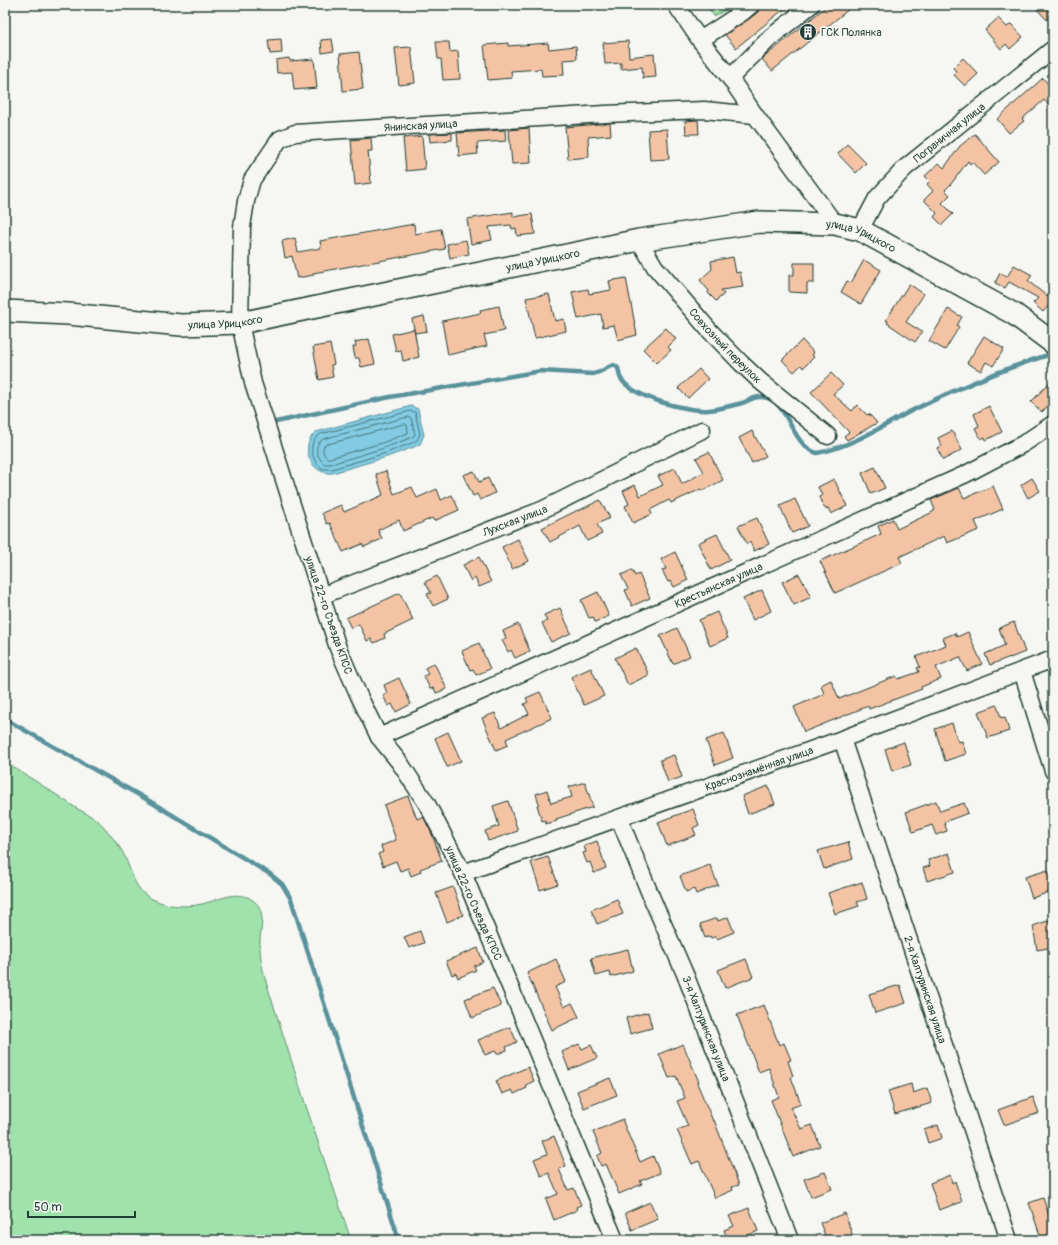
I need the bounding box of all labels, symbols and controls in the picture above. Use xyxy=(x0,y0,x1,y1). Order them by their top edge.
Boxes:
building icon: ГСК Полянка xyxy=(798,22,818,42)
place label: ГСК Полянка xyxy=(821,26,882,39)
street label: Пограничная улица xyxy=(911,100,988,166)
street label: Янинская улица xyxy=(383,117,458,135)
street label: улица Урицкого xyxy=(825,218,898,255)
street label: улица Урицкого xyxy=(504,246,581,275)
street label: Совхозный переулок xyxy=(686,306,764,386)
street label: улица Урицкого xyxy=(187,312,264,332)
street label: Лухская улица xyxy=(480,502,550,540)
street label: улица 22-го Съезда КПСС xyxy=(302,554,355,676)
street label: Крестьянская улица xyxy=(673,560,765,611)
street label: Краснознамённая улица xyxy=(703,744,815,794)
street label: улица 22-го Съезда КПСС xyxy=(442,843,505,963)
street label: 2-я Халтуринская улица xyxy=(901,934,949,1045)
street label: 3-я Халтуринская улица xyxy=(679,974,733,1083)
scale bar xyxy=(28,1193,135,1219)
text: 50 m xyxy=(34,1200,62,1215)

